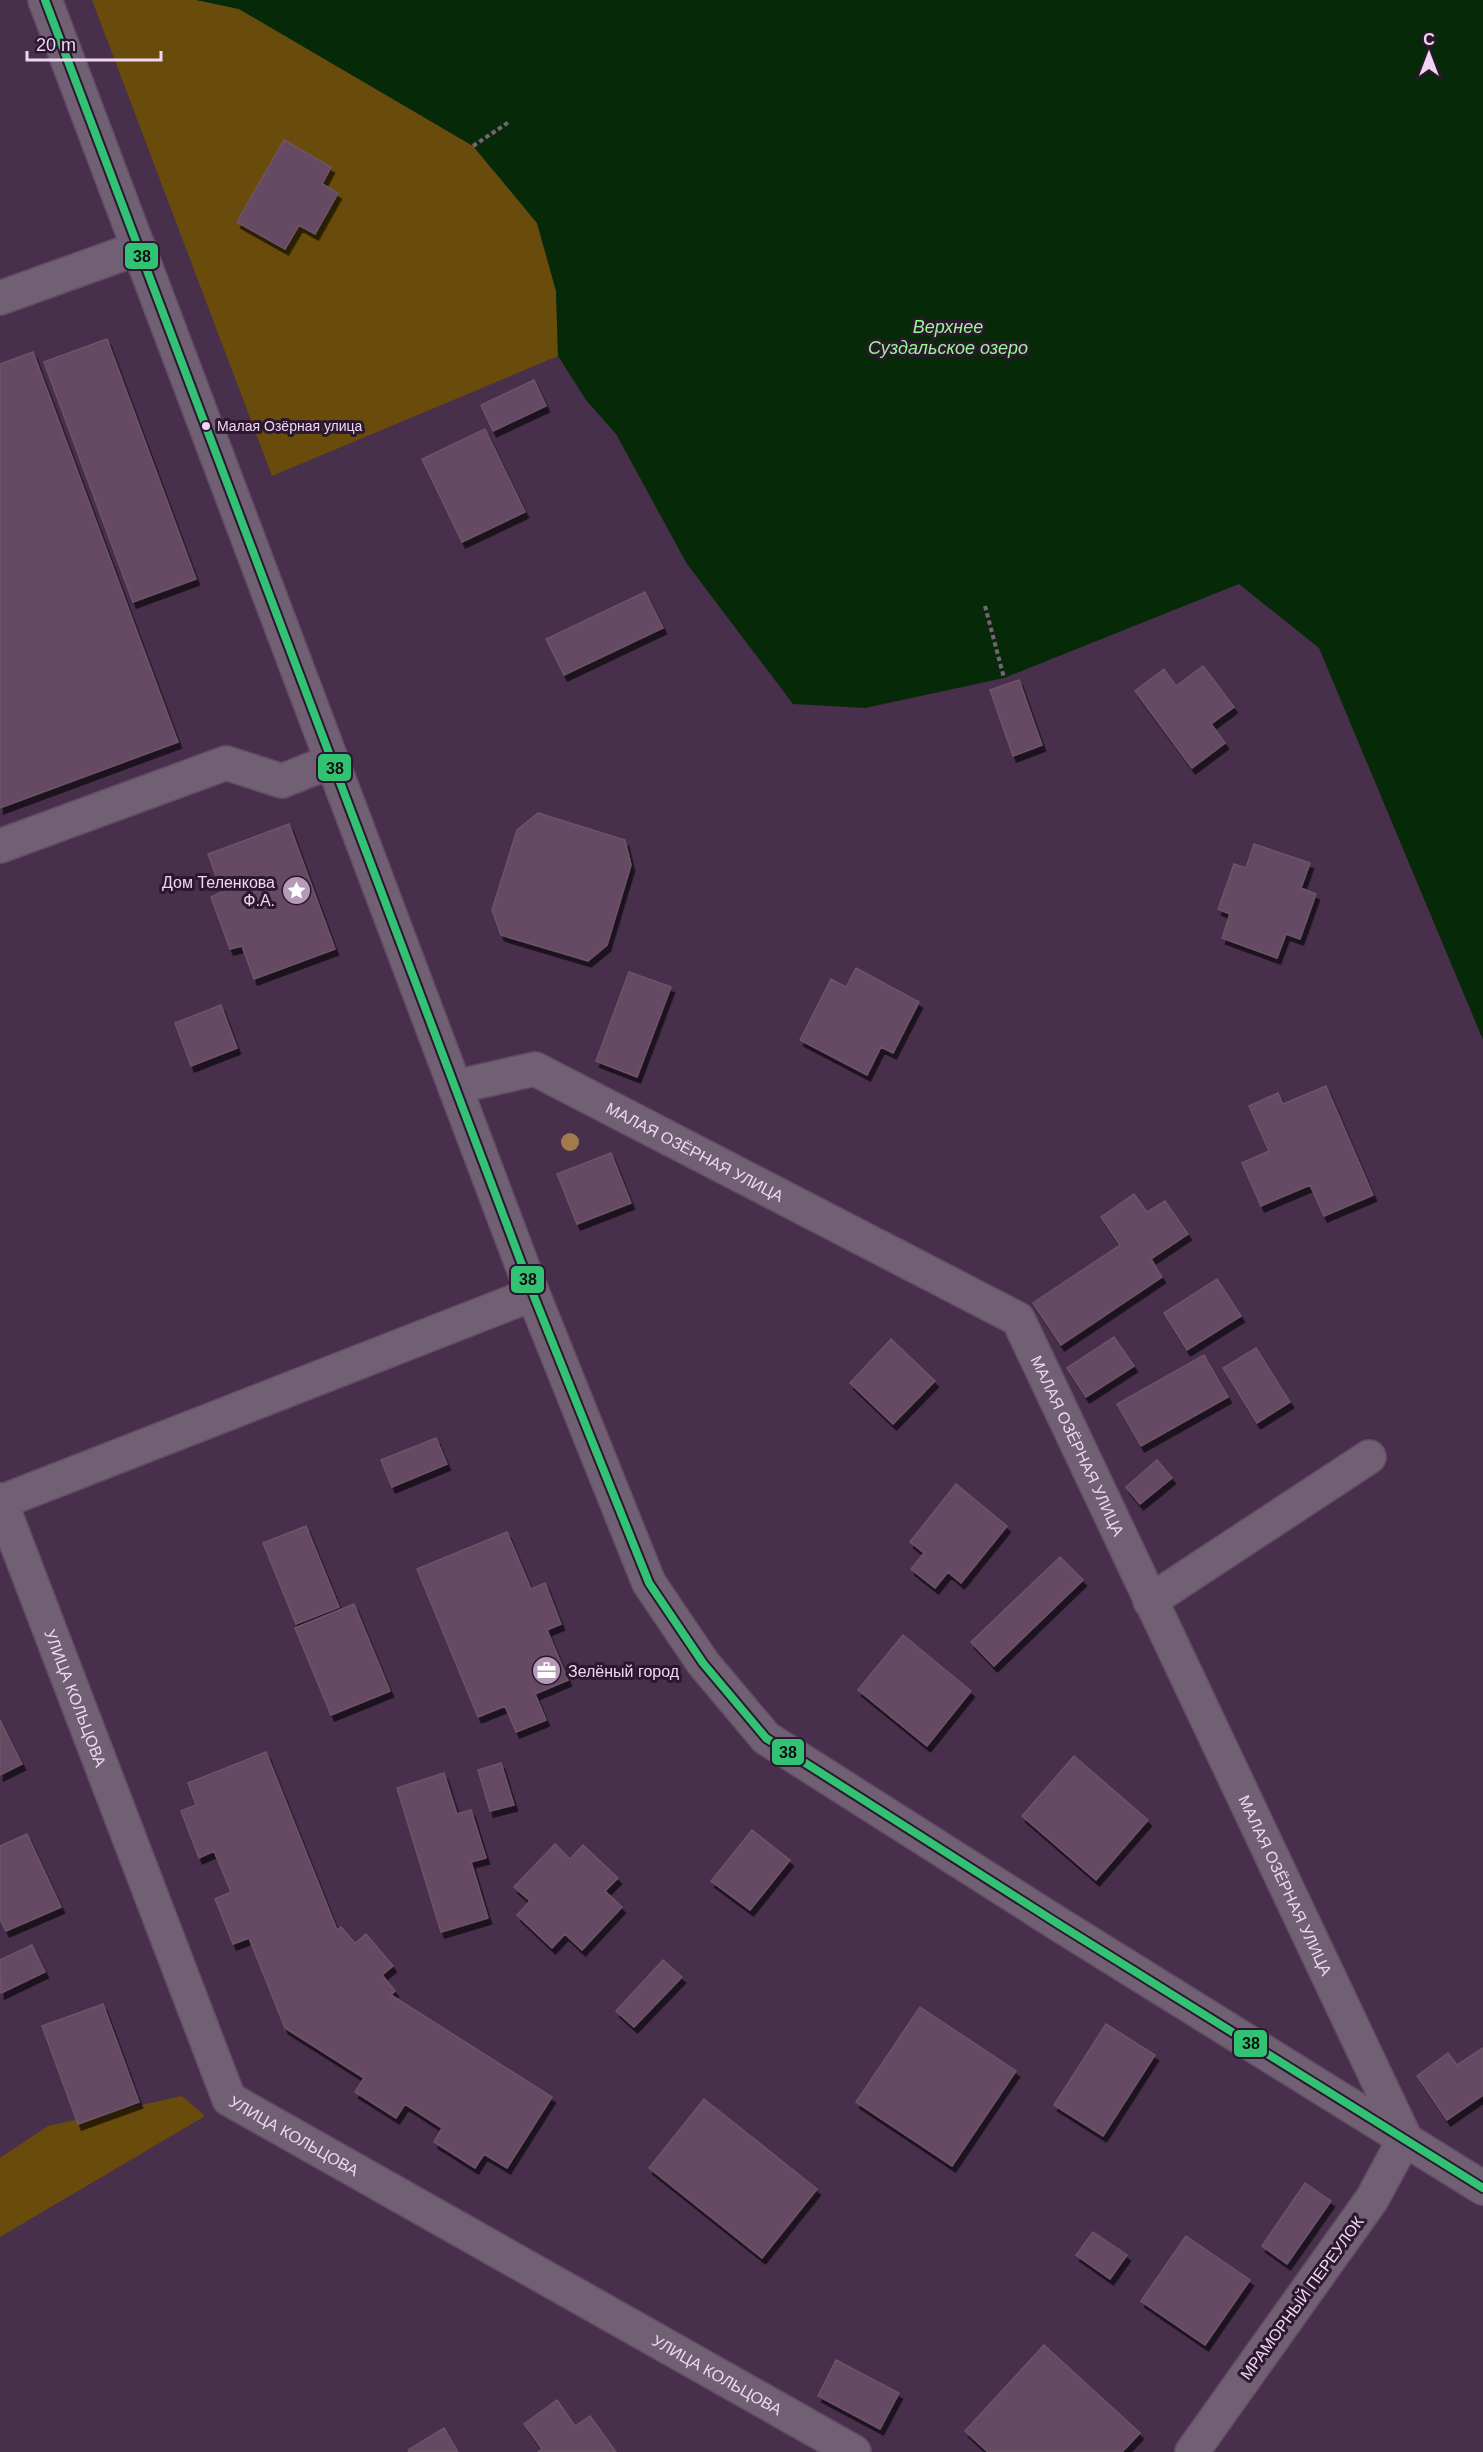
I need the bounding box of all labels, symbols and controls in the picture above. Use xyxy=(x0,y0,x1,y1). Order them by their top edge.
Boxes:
scale bar xyxy=(27,24,160,62)
north arrow xyxy=(1399,24,1459,84)
text: С xyxy=(1423,31,1435,48)
text: 20 m xyxy=(36,35,76,55)
line badge: 38 xyxy=(124,242,159,270)
text: 38 xyxy=(133,248,151,265)
water label: Верхнее Суздальское озеро xyxy=(868,317,1028,358)
place label: Малая Озёрная улица xyxy=(217,418,363,434)
marker: Малая Озёрная улица xyxy=(200,420,212,432)
line badge: 38 xyxy=(317,753,352,782)
text: 38 xyxy=(326,760,344,777)
place label: Дом Теленкова Ф.А. xyxy=(162,874,275,909)
place icon: Дом Теленкова Ф.А. xyxy=(280,875,312,907)
street label: МАЛАЯ ОЗЁРНАЯ УЛИЦА xyxy=(603,1099,787,1205)
line badge: 38 xyxy=(510,1265,545,1294)
text: 38 xyxy=(519,1271,537,1288)
street label: МАЛАЯ ОЗЁРНАЯ УЛИЦА xyxy=(1028,1353,1128,1539)
street label: УЛИЦА КОЛЬЦОВА xyxy=(42,1627,110,1769)
office icon: Зелёный город xyxy=(531,1655,563,1687)
place label: Зелёный город xyxy=(568,1663,680,1680)
line badge: 38 xyxy=(771,1738,805,1766)
text: 38 xyxy=(779,1744,797,1761)
street label: МАЛАЯ ОЗЁРНАЯ УЛИЦА xyxy=(1236,1792,1336,1978)
line badge: 38 xyxy=(1233,2029,1268,2058)
text: 38 xyxy=(1242,2035,1260,2052)
street label: УЛИЦА КОЛЬЦОВА xyxy=(226,2093,362,2179)
street label: МРАМОРНЫЙ ПЕРЕУЛОК xyxy=(1236,2212,1367,2383)
street label: УЛИЦА КОЛЬЦОВА xyxy=(650,2332,785,2418)

